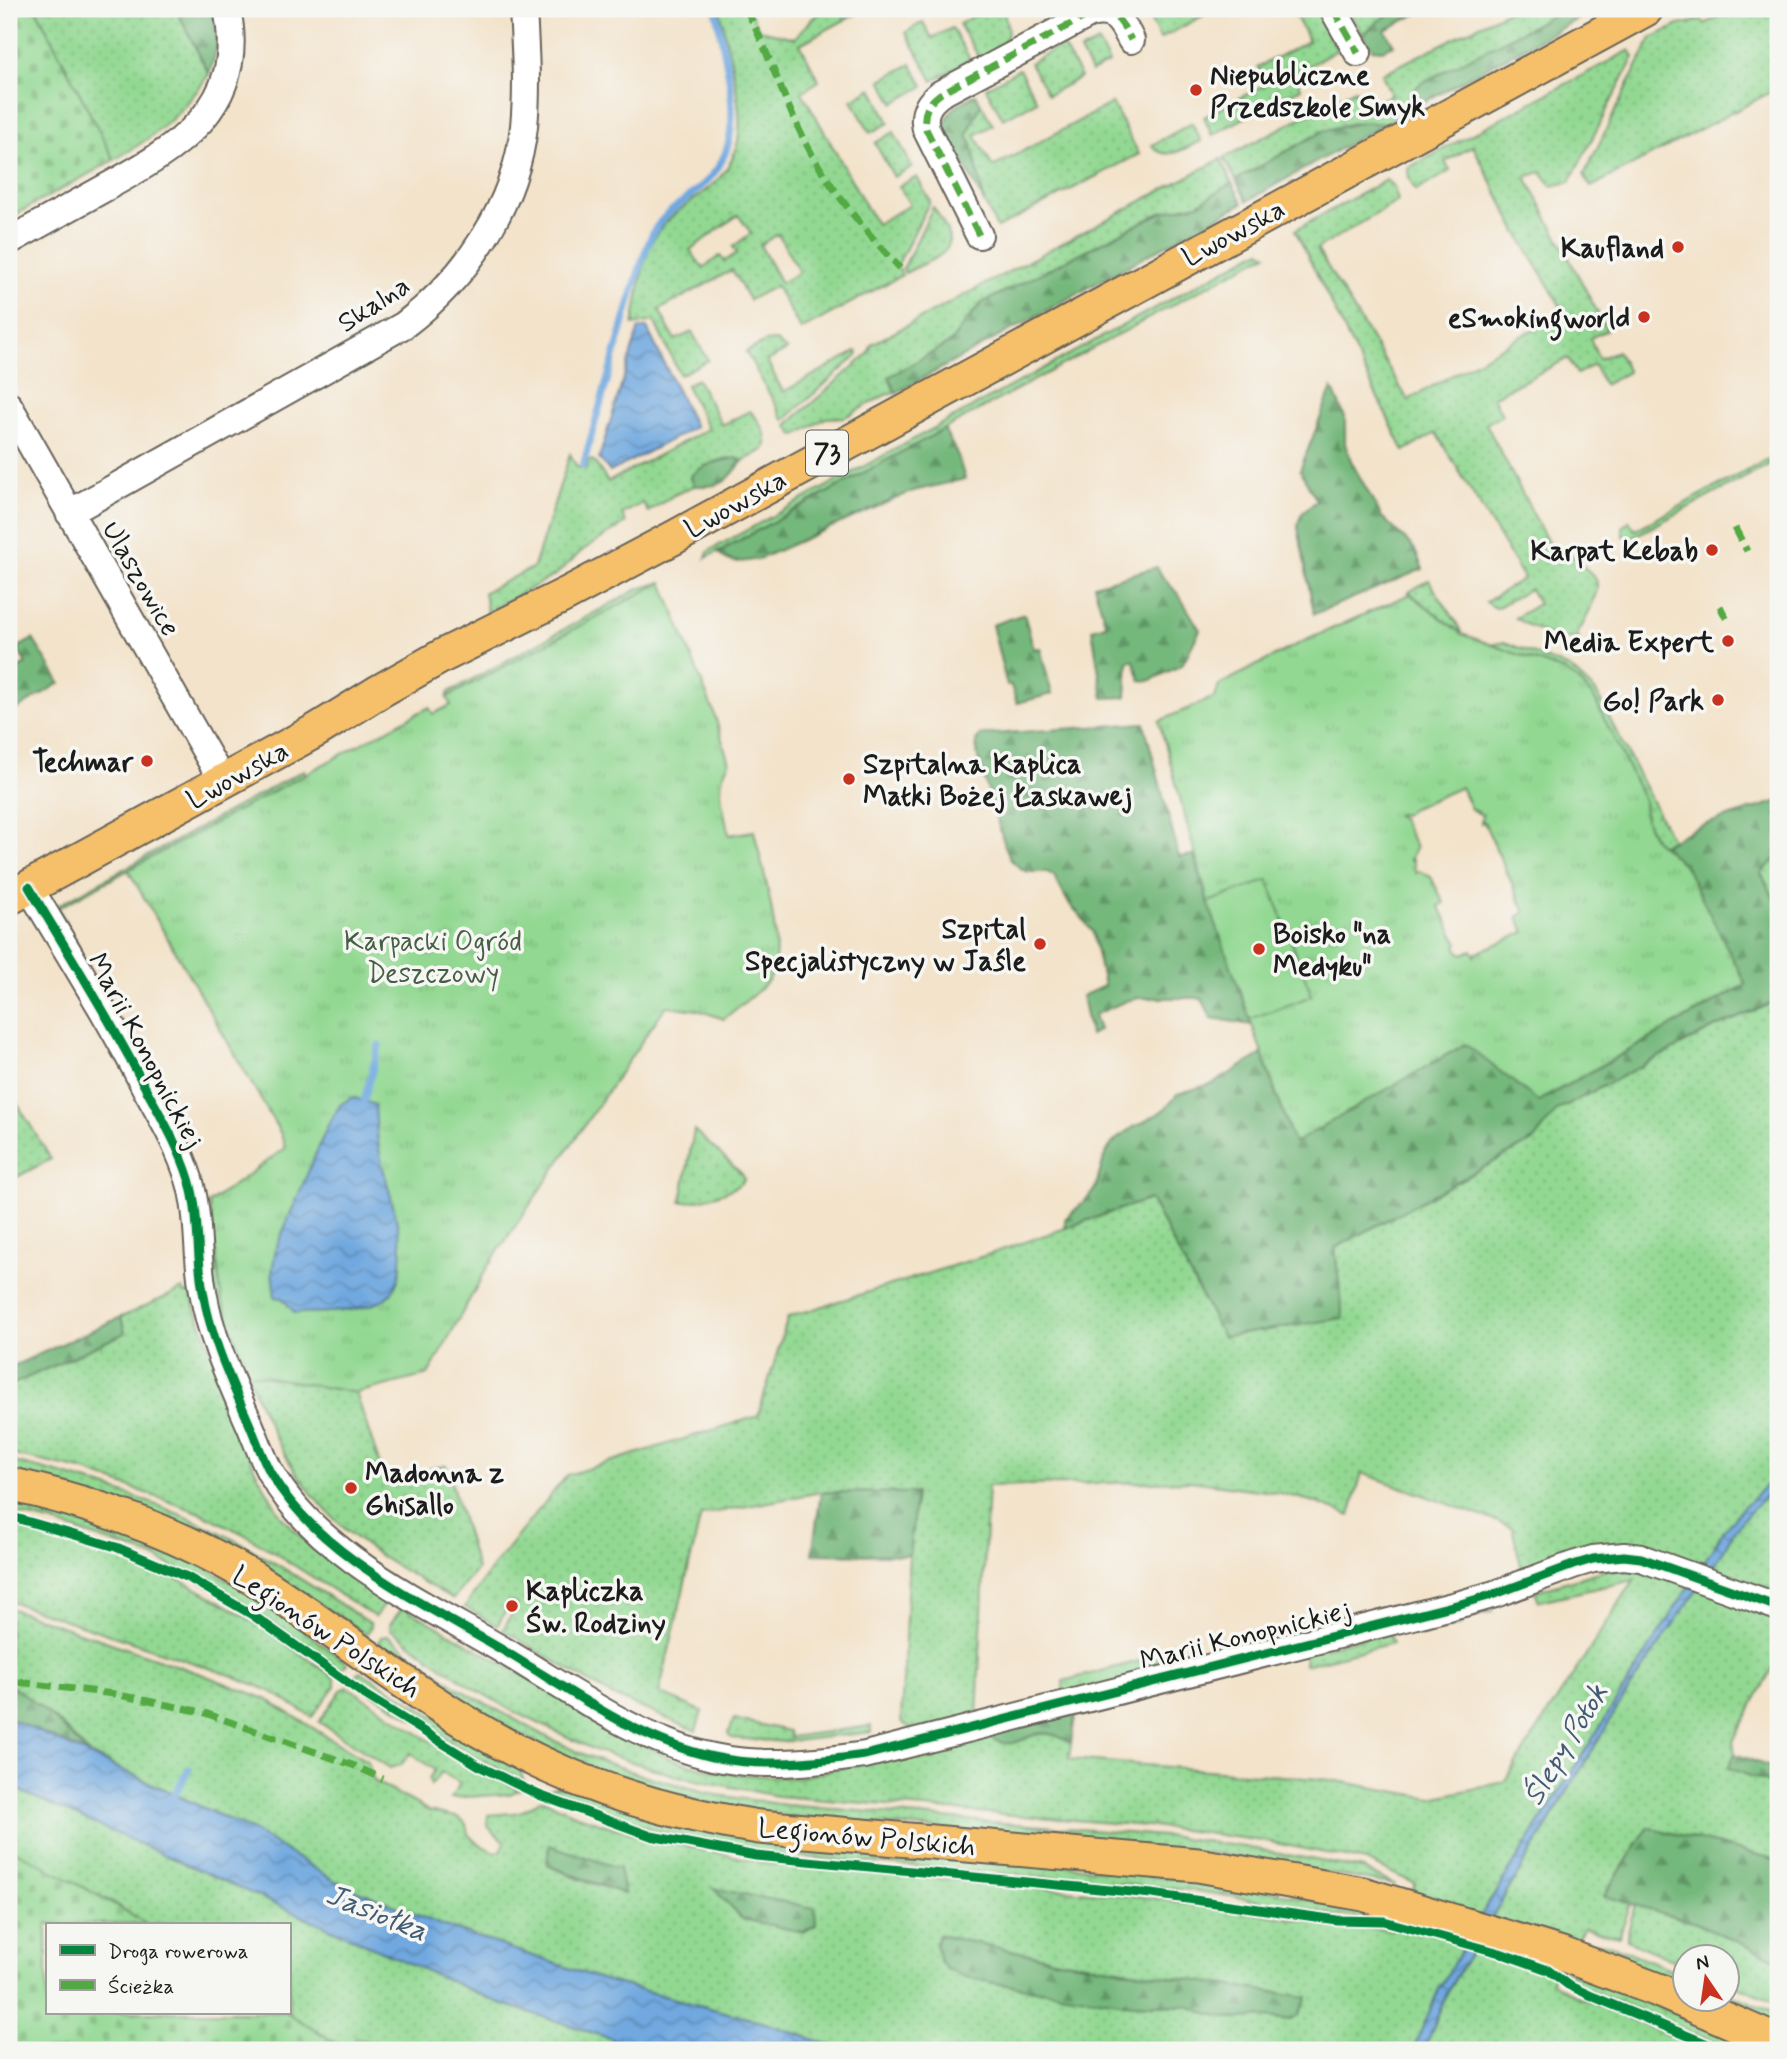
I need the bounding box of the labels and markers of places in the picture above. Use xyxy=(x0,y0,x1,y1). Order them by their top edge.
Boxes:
place label: Niepubliczne Przedszkole Smyk xyxy=(1210,58,1425,127)
marker: Niepubliczne Przedszkole Smyk xyxy=(1188,82,1204,98)
place label: Kaufland xyxy=(1561,231,1664,268)
marker: Kaufland xyxy=(1670,239,1686,255)
place label: eSmokingworld xyxy=(1448,301,1630,341)
marker: eSmokingworld xyxy=(1636,309,1652,325)
place label: Karpat Kebab xyxy=(1530,534,1698,571)
marker: Karpat Kebab xyxy=(1704,542,1720,558)
place label: Media Expert xyxy=(1544,625,1715,662)
marker: Media Expert xyxy=(1720,633,1736,649)
place label: Go! Park xyxy=(1603,684,1704,721)
marker: Go! Park xyxy=(1710,692,1726,708)
place label: Techmar xyxy=(32,745,134,782)
place label: Szpitalna Kaplica Matki Bożej Łaskawej xyxy=(863,747,1132,816)
marker: Techmar xyxy=(139,753,155,769)
marker: Szpitalna Kaplica Matki Bożej Łaskawej xyxy=(841,771,857,787)
place label: Szpital Specjalistyczny w Jaśle xyxy=(745,912,1026,981)
place label: Boisko "na Medyku" xyxy=(1273,917,1391,986)
marker: Szpital Specjalistyczny w Jaśle xyxy=(1032,936,1048,952)
marker: Boisko "na Medyku" xyxy=(1251,941,1267,957)
place label: Madonna z Ghisallo xyxy=(365,1456,504,1525)
marker: Madonna z Ghisallo xyxy=(343,1480,359,1496)
place label: Kapliczka Św. Rodziny xyxy=(526,1574,666,1643)
marker: Kapliczka Św. Rodziny xyxy=(504,1598,520,1614)

